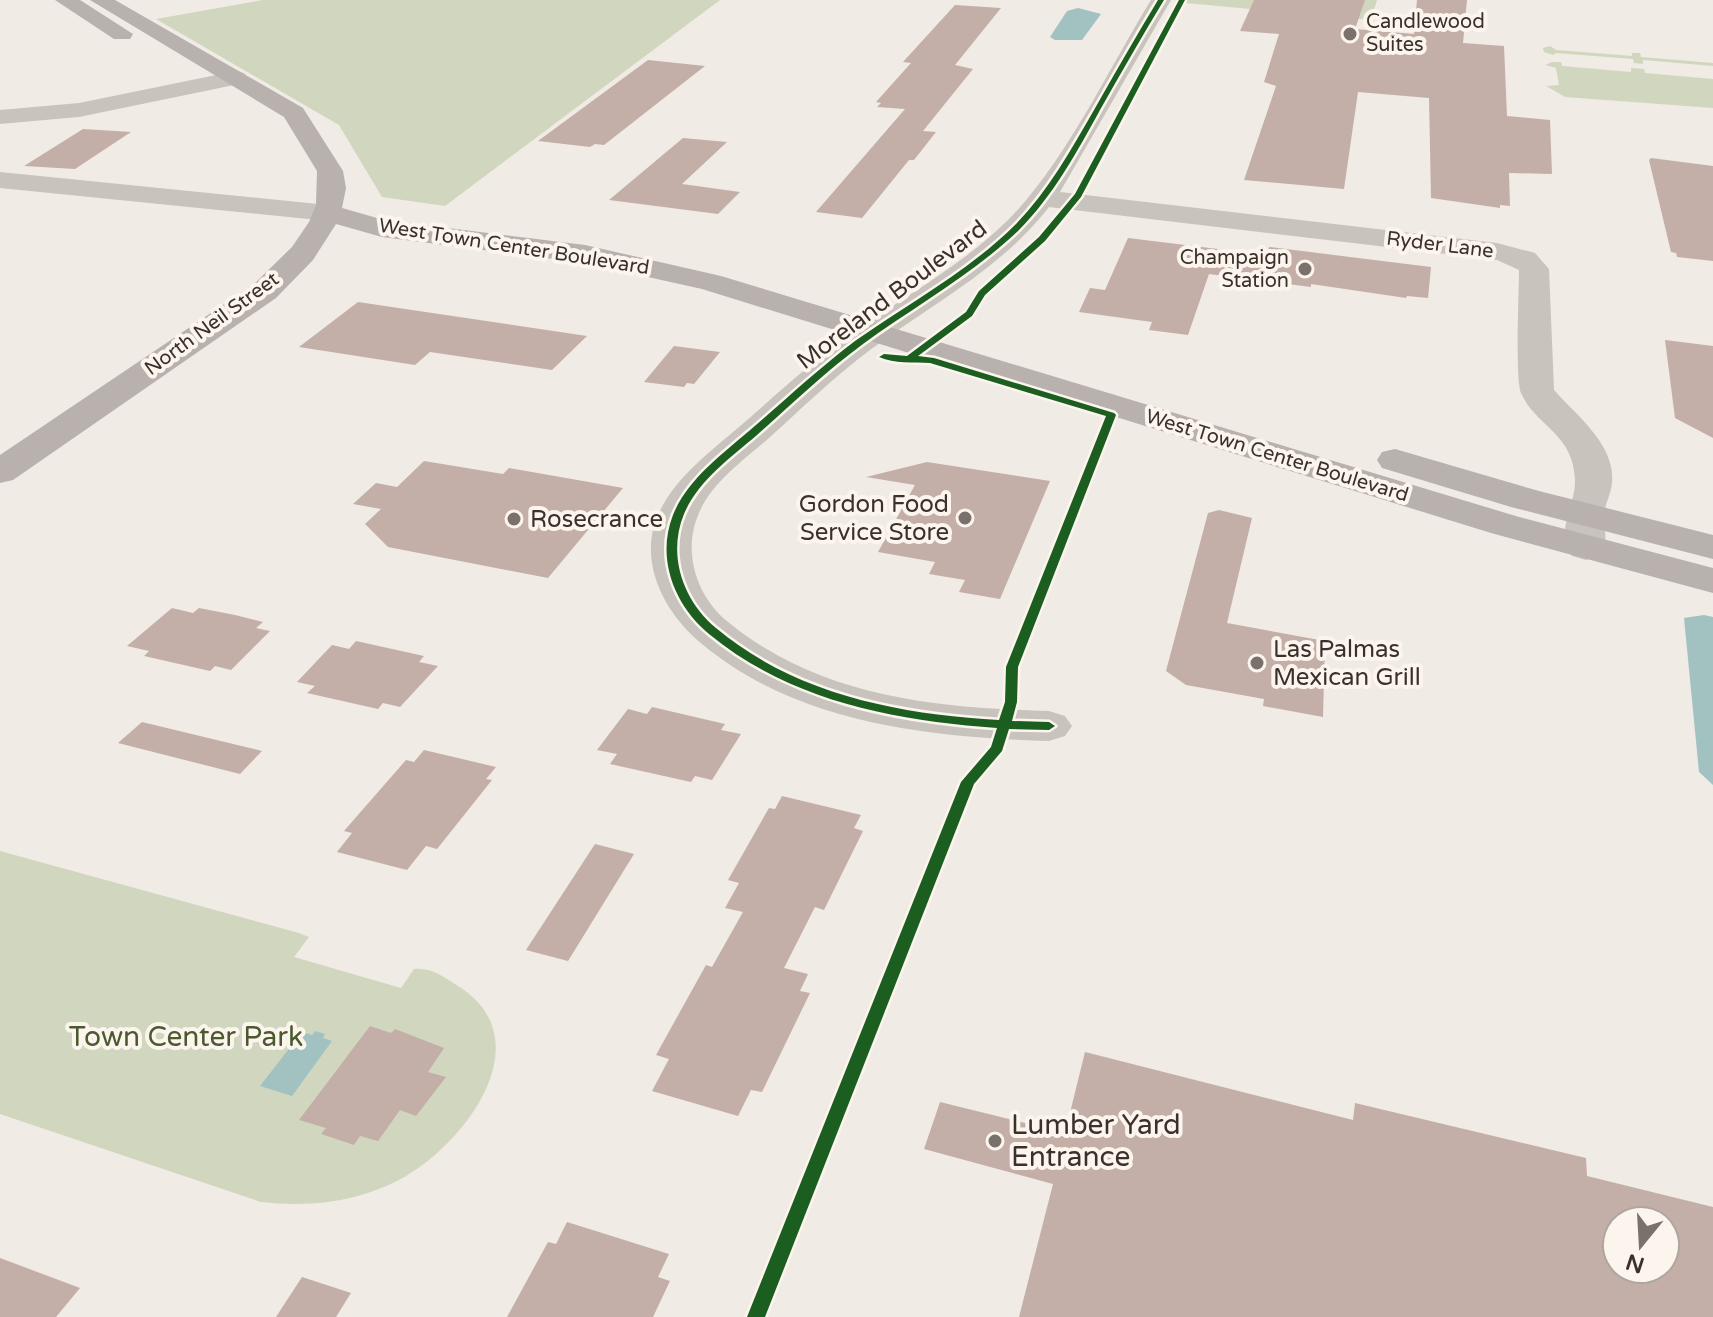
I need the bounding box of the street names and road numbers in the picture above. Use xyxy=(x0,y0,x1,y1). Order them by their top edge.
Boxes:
street label: West Town Center Boulevard xyxy=(377,214,651,280)
street label: Moreland Boulevard xyxy=(791,214,993,376)
street label: Ryder Lane xyxy=(1385,227,1495,263)
street label: North Neil Street xyxy=(140,267,284,381)
street label: West Town Center Boulevard xyxy=(1143,405,1411,507)

